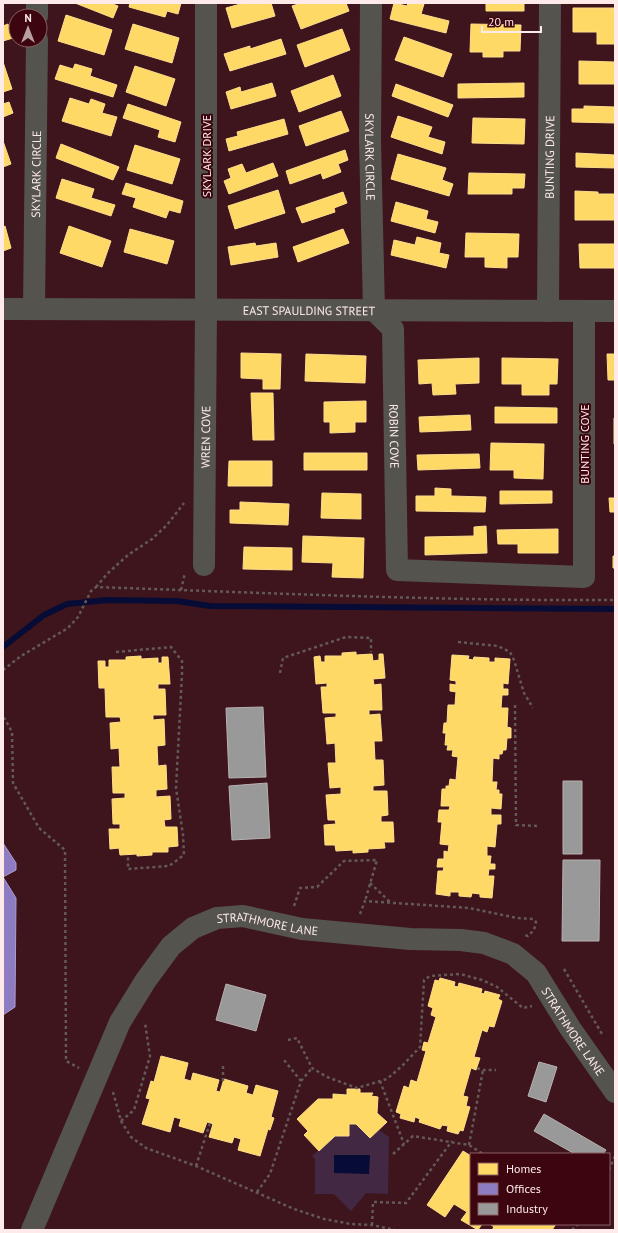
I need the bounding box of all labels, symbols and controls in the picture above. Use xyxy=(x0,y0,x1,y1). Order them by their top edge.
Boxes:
north arrow xyxy=(8,8,48,48)
scale bar xyxy=(482,8,541,34)
text: N xyxy=(24,11,32,25)
text: 20 m xyxy=(488,14,514,29)
street label: SKYLARK CIRCLE xyxy=(362,113,379,201)
street label: SKYLARK DRIVE xyxy=(199,115,214,197)
street label: BUNTING DRIVE xyxy=(541,115,557,199)
street label: SKYLARK CIRCLE xyxy=(28,130,43,218)
street label: EAST SPAULDING STREET xyxy=(243,302,376,318)
street label: ROBIN COVE xyxy=(387,404,403,468)
street label: BUNTING COVE xyxy=(577,404,592,484)
street label: WREN COVE xyxy=(197,406,213,468)
street label: STRATHMORE LANE xyxy=(216,908,319,938)
street label: STRATHMORE LANE xyxy=(539,984,608,1078)
legend xyxy=(470,1153,610,1225)
text: Homes xyxy=(506,1161,541,1176)
text: Offices xyxy=(506,1181,541,1196)
text: Industry xyxy=(506,1201,548,1216)

